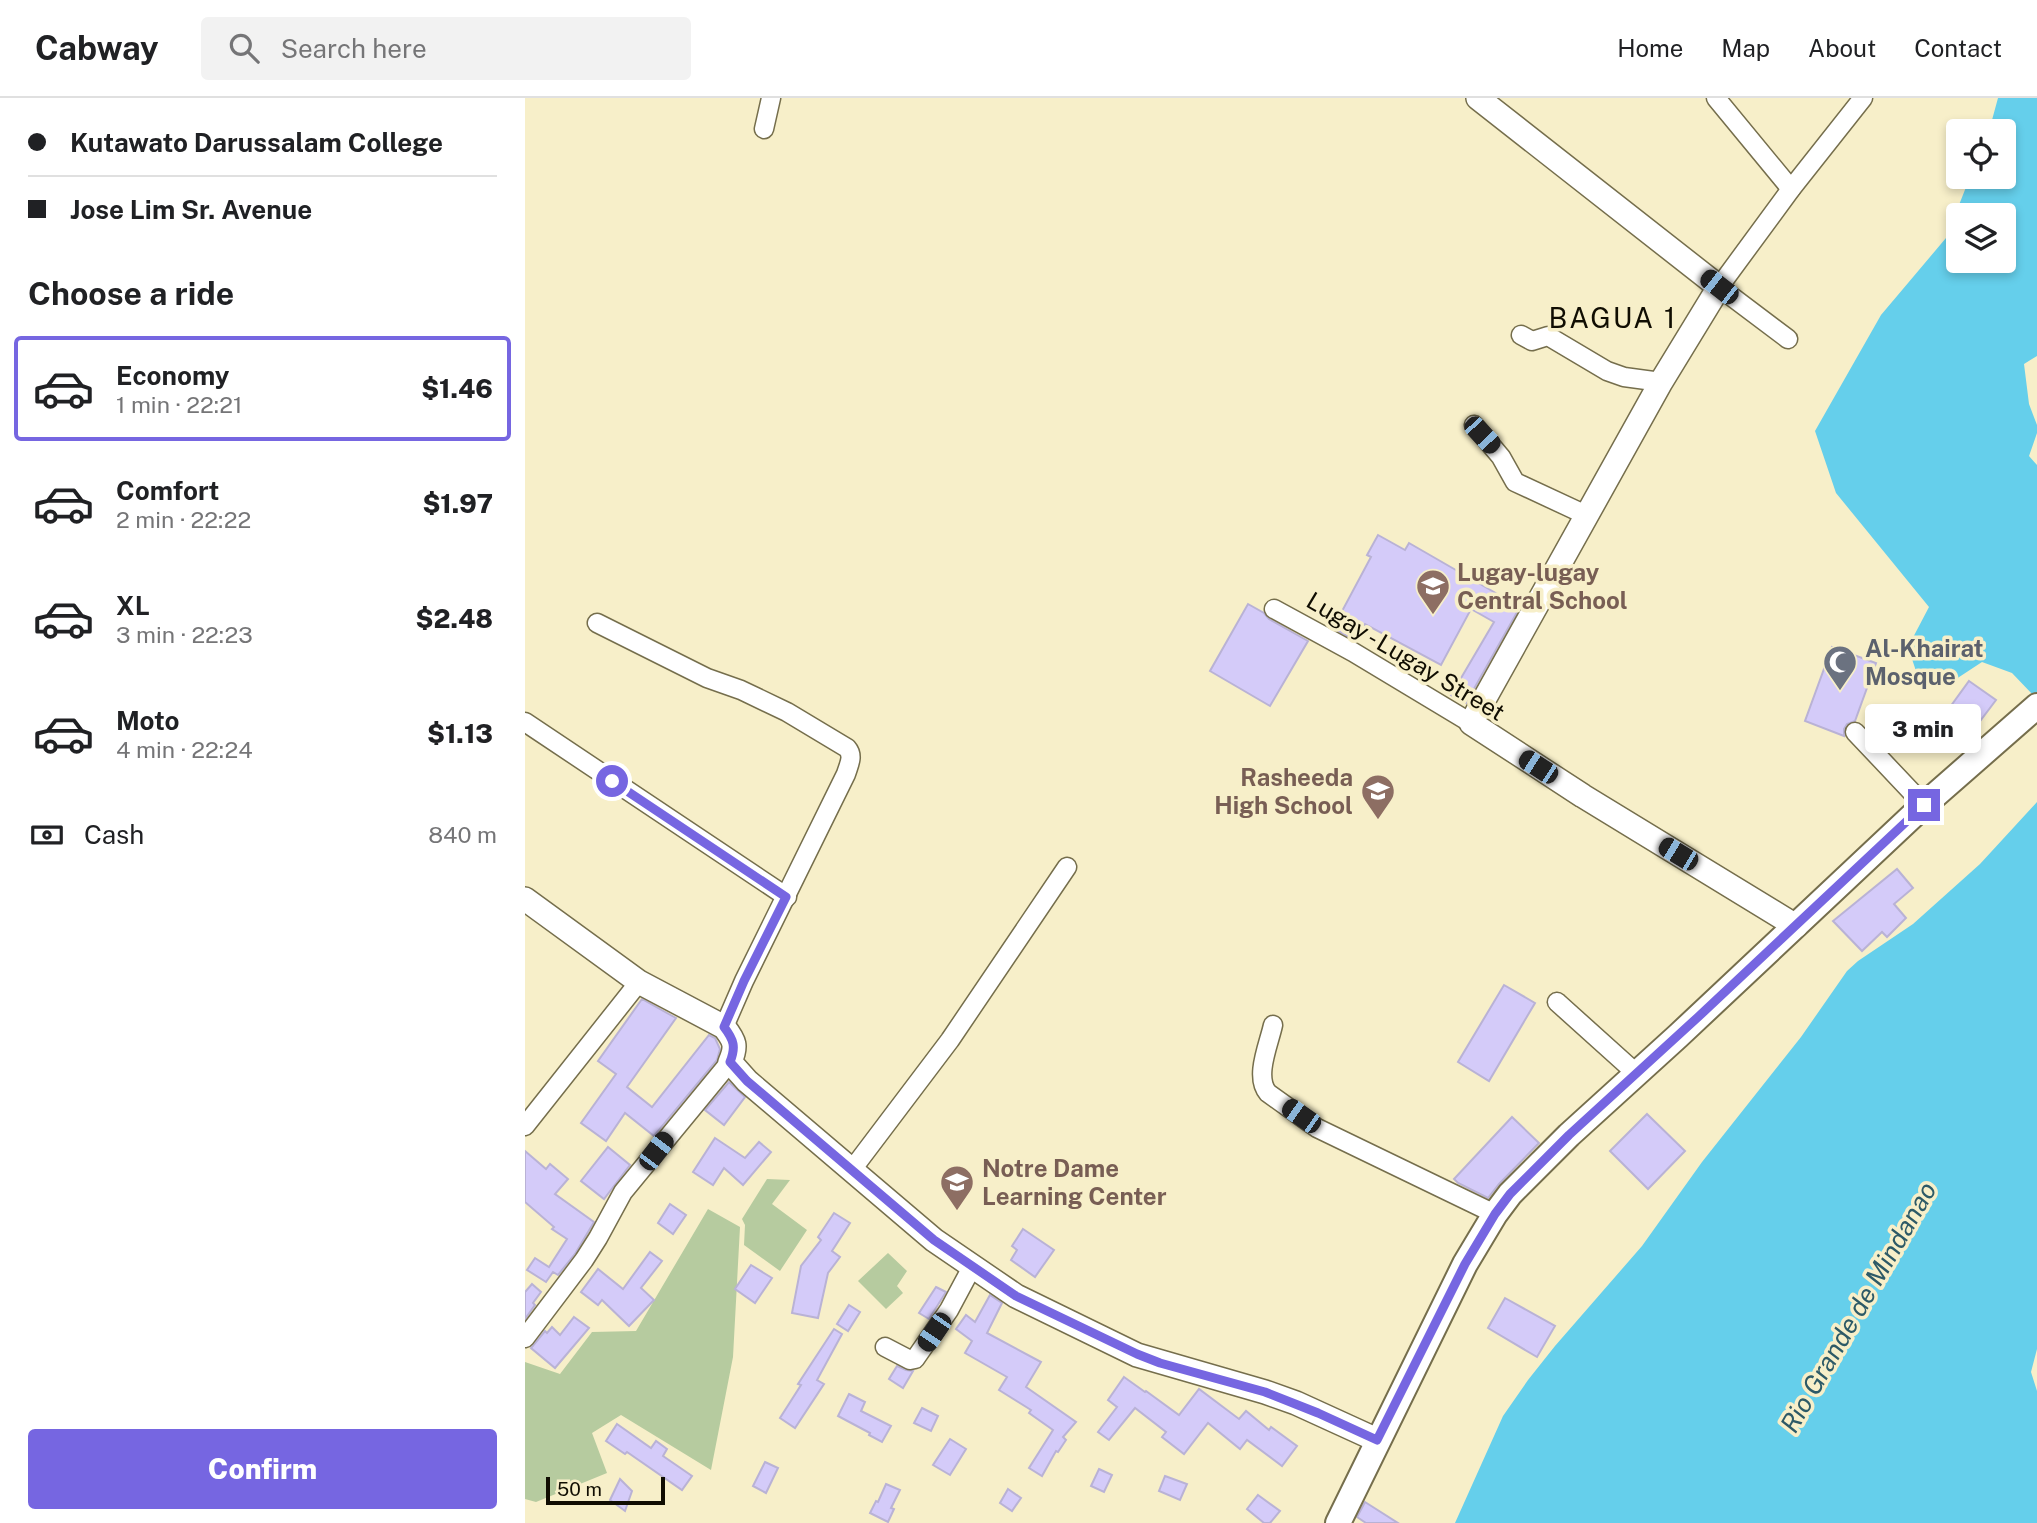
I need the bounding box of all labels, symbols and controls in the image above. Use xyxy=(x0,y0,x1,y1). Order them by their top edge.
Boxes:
search box xyxy=(201,17,691,80)
text: Cabway xyxy=(35,29,159,67)
icon: search xyxy=(225,29,263,67)
text: Search here xyxy=(281,33,427,64)
text: Home xyxy=(1617,34,1683,62)
text: Map xyxy=(1721,34,1770,62)
text: About xyxy=(1808,34,1876,62)
text: Contact xyxy=(1914,34,2002,62)
map controls xyxy=(1946,119,2016,273)
button: locate xyxy=(1946,119,2016,189)
text: Kutawato Darussalam College xyxy=(70,127,443,158)
text: Jose Lim Sr. Avenue xyxy=(70,194,312,225)
button: layers xyxy=(1946,203,2016,273)
car xyxy=(1696,266,1743,308)
text: Choose a ride xyxy=(28,275,234,312)
district label: BAGUA 1 xyxy=(1549,301,1677,334)
icon: car xyxy=(32,357,95,420)
text: Economy xyxy=(116,360,229,391)
text: $1.46 xyxy=(421,373,493,404)
text: 1 min · 22:21 xyxy=(116,391,242,418)
car xyxy=(1460,412,1505,458)
icon: car xyxy=(32,472,95,535)
text: Comfort xyxy=(116,475,219,506)
text: $1.97 xyxy=(422,488,493,519)
text: 2 min · 22:22 xyxy=(116,506,251,533)
place label: Lugay-lugay Central School xyxy=(1457,558,1628,614)
school or university icon: Lugay-lugay Central School xyxy=(1414,567,1452,616)
street label: Lugay - Lugay Street xyxy=(1302,586,1510,726)
icon: car xyxy=(32,587,95,650)
text: XL xyxy=(116,590,150,621)
text: $2.48 xyxy=(415,603,493,634)
text: 3 min · 22:23 xyxy=(116,621,253,648)
place label: Al-Khairat Mosque xyxy=(1865,634,1984,690)
mosque icon: Al-Khairat Mosque xyxy=(1821,643,1859,692)
icon: car xyxy=(32,702,95,765)
callout: 3 min xyxy=(1866,704,1982,752)
text: Moto xyxy=(116,705,179,736)
text: 3 min xyxy=(1892,715,1954,742)
text: $1.13 xyxy=(427,718,493,749)
text: 4 min · 22:24 xyxy=(116,736,253,763)
car xyxy=(1515,747,1562,787)
place label: Rasheeda High School xyxy=(1214,763,1353,819)
route start xyxy=(596,765,628,797)
school or university icon: Rasheeda High School xyxy=(1359,772,1397,821)
route end xyxy=(1908,789,1940,821)
icon: cash xyxy=(28,816,66,854)
text: Cash xyxy=(84,819,144,850)
text: 840 m xyxy=(428,821,497,848)
car xyxy=(1655,834,1702,874)
car xyxy=(1278,1095,1325,1137)
car xyxy=(635,1128,678,1174)
place label: Notre Dame Learning Center xyxy=(982,1154,1167,1210)
school or university icon: Notre Dame Learning Center xyxy=(938,1163,976,1212)
water label: Rio Grande de Mindanao xyxy=(1774,1176,1942,1438)
car xyxy=(914,1309,955,1355)
button: Confirm xyxy=(28,1429,497,1509)
scale bar xyxy=(546,1474,665,1506)
text: 50 m xyxy=(557,1478,602,1500)

